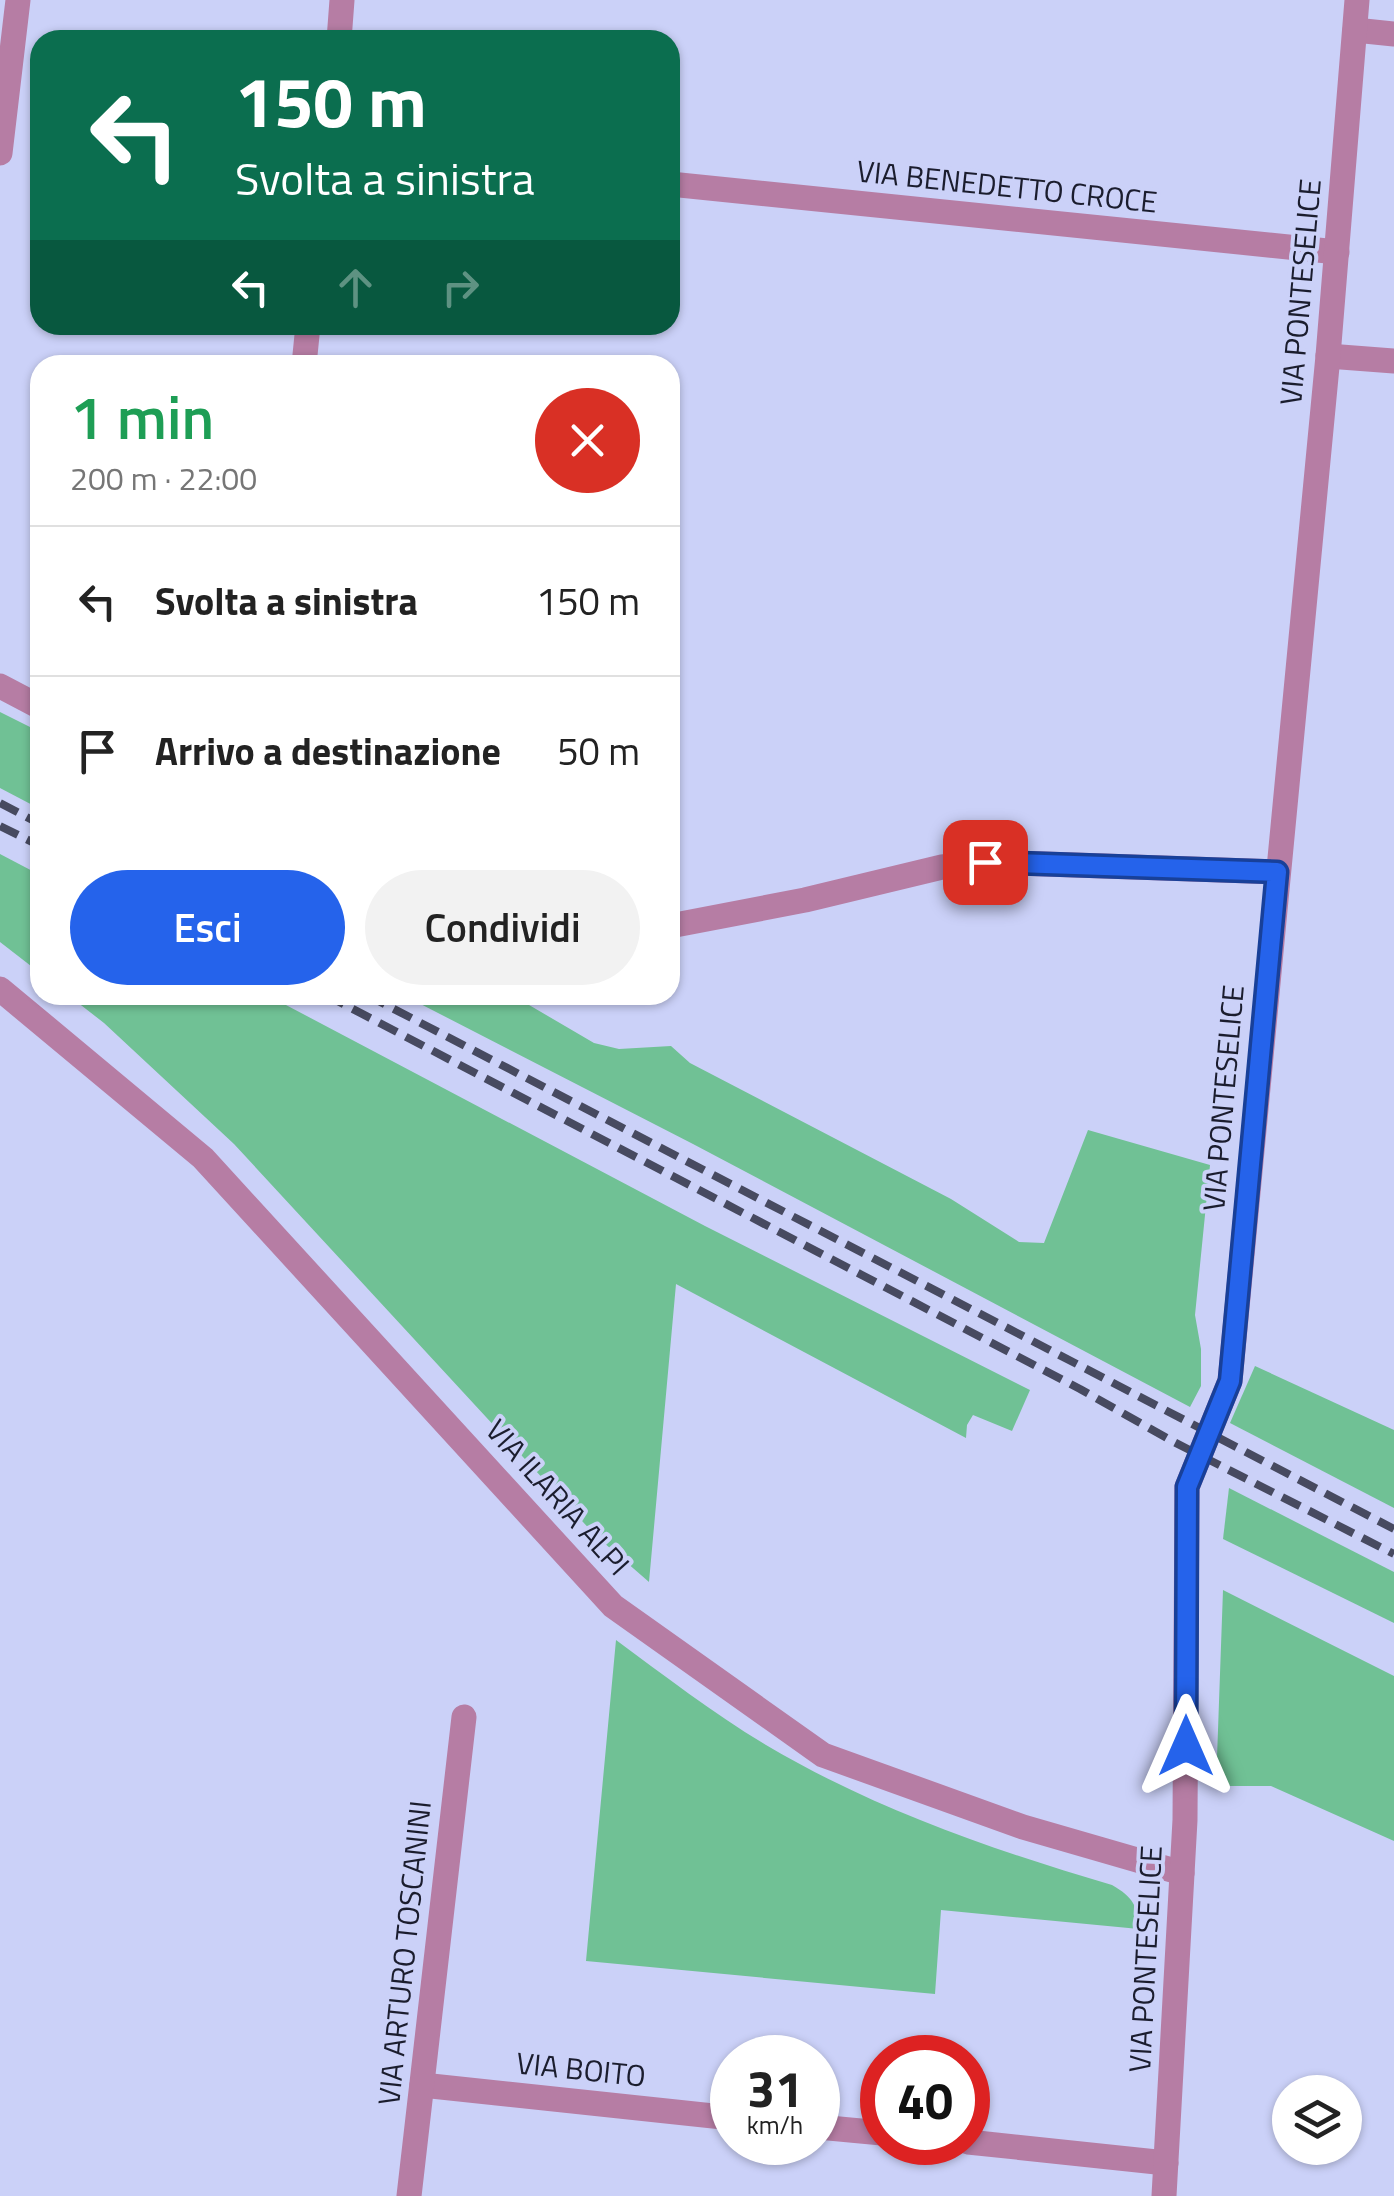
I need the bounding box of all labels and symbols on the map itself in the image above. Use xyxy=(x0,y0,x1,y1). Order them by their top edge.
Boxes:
street label: VIA BENEDETTO CROCE xyxy=(854,147,1160,225)
street label: VIA PONTESELICE xyxy=(1267,177,1333,407)
pin xyxy=(943,820,1028,905)
street label: VIA PONTESELICE xyxy=(1190,983,1256,1213)
street label: VIA ILARIA ALPI xyxy=(475,1409,641,1585)
position arrow xyxy=(1134,1694,1238,1798)
street label: VIA ARTURO TOSCANINI xyxy=(365,1798,443,2108)
street label: VIA PONTESELICE xyxy=(1116,1844,1174,2074)
speed limit sign: 40 xyxy=(860,2035,990,2165)
street label: VIA BOITO xyxy=(514,2039,648,2099)

